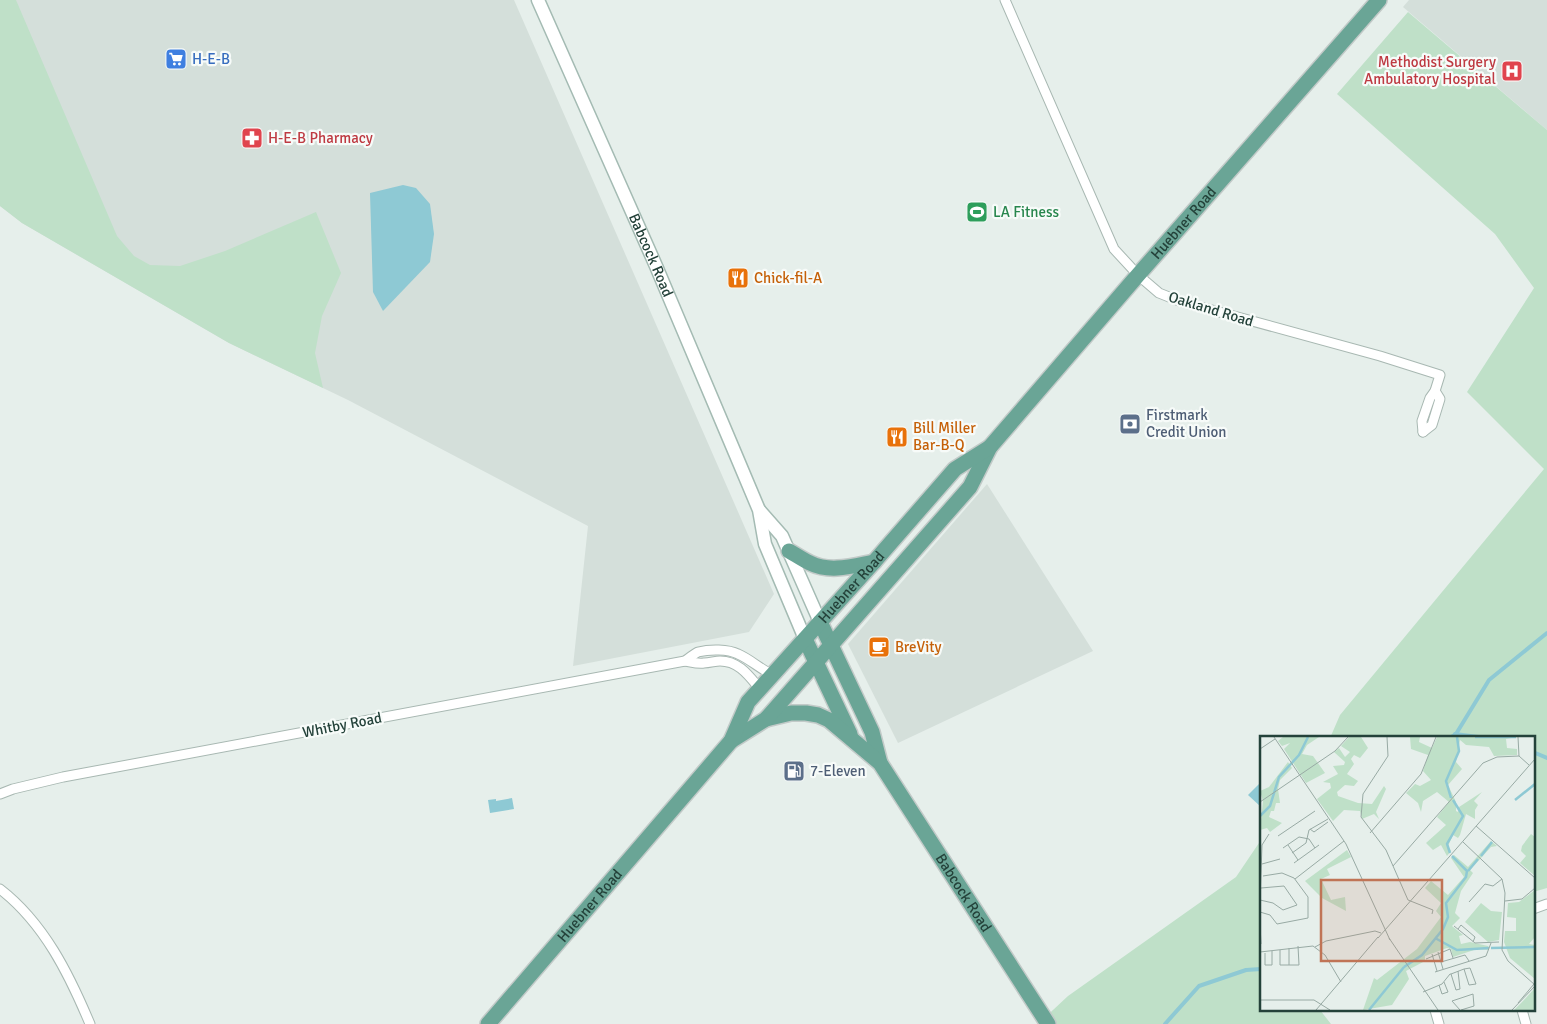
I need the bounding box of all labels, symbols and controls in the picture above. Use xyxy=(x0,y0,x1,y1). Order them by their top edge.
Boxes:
supermarket icon: H-E-B xyxy=(164,47,188,71)
place label: H-E-B xyxy=(192,50,230,68)
place label: Methodist Surgery Ambulatory Hospital xyxy=(1364,53,1496,88)
hospital icon: Methodist Surgery Ambulatory Hospital xyxy=(1500,59,1524,83)
pharmacy icon: H-E-B Pharmacy xyxy=(240,126,264,150)
place label: H-E-B Pharmacy xyxy=(268,129,373,147)
street label: Huebner Road xyxy=(1147,183,1220,263)
sports icon: LA Fitness xyxy=(965,200,989,224)
place label: LA Fitness xyxy=(993,203,1059,221)
street label: Babcock Road xyxy=(625,210,677,300)
restaurant icon: Chick-fil-A xyxy=(726,266,750,290)
place label: Chick-fil-A xyxy=(754,269,822,287)
street label: Oakland Road xyxy=(1166,288,1256,331)
place label: Firstmark Credit Union xyxy=(1146,406,1227,441)
bank icon: Firstmark Credit Union xyxy=(1118,412,1142,436)
place label: Bill Miller Bar-B-Q xyxy=(913,419,976,454)
restaurant icon: Bill Miller Bar-B-Q xyxy=(885,425,909,449)
street label: Huebner Road xyxy=(814,548,888,627)
cafe icon: BreVity xyxy=(867,635,891,659)
place label: BreVity xyxy=(895,638,942,656)
street label: Whitby Road xyxy=(301,708,383,742)
inset map xyxy=(1260,736,1534,1012)
fuel station icon: 7-Eleven xyxy=(782,759,806,783)
place label: 7-Eleven xyxy=(810,762,866,780)
street label: Babcock Road xyxy=(932,850,995,935)
street label: Huebner Road xyxy=(553,865,626,946)

